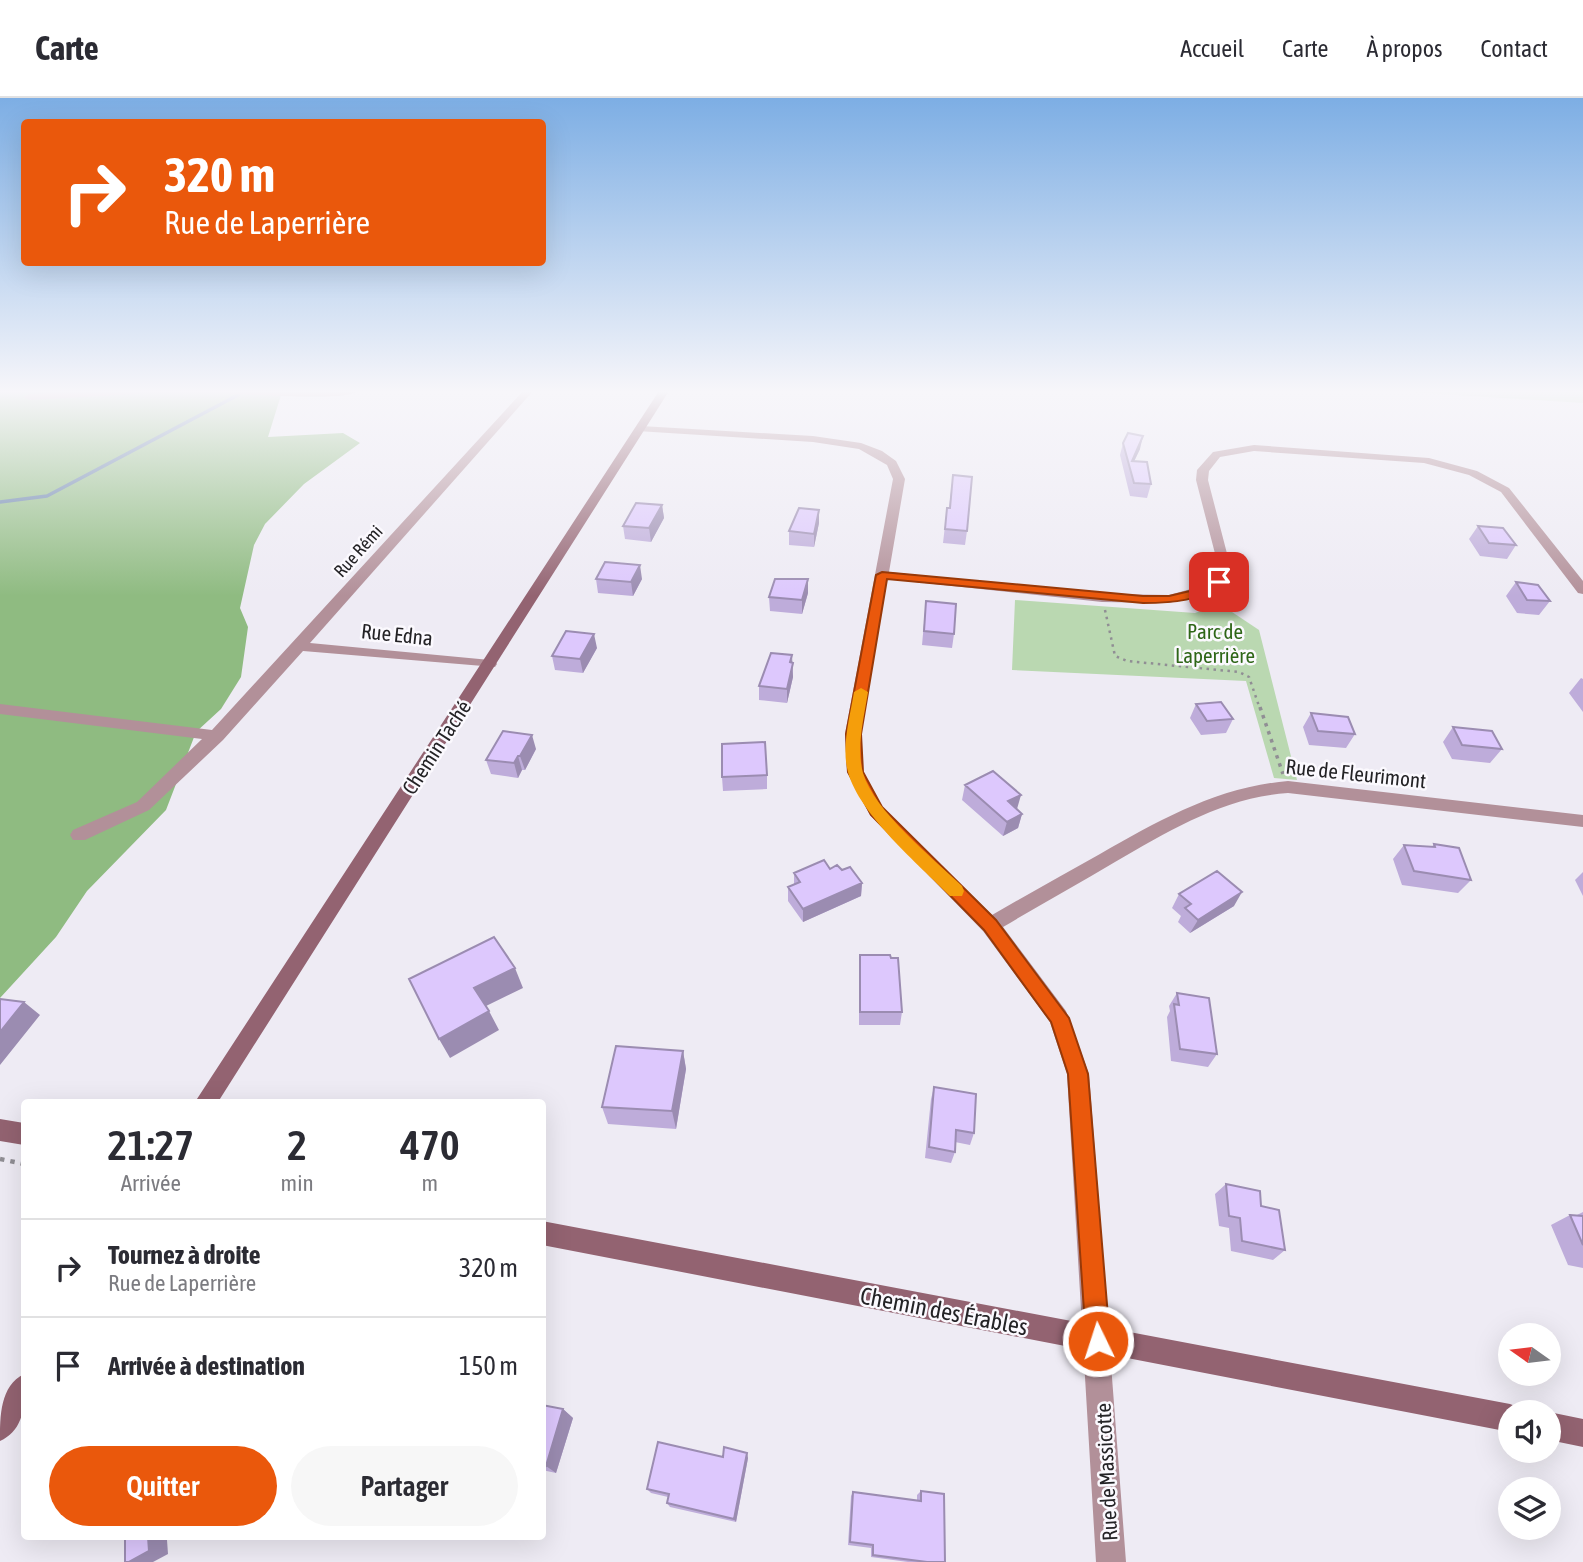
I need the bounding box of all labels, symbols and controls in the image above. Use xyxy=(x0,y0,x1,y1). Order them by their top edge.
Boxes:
text: Carte xyxy=(35,29,99,67)
text: Accueil xyxy=(1180,35,1244,62)
text: Carte xyxy=(1282,35,1328,62)
text: À propos xyxy=(1366,35,1442,62)
text: Contact xyxy=(1480,35,1548,62)
text: 320 m xyxy=(164,146,275,202)
icon: right xyxy=(49,147,140,238)
text: Rue de Laperrière xyxy=(164,204,370,241)
street label: Rue Rémi xyxy=(329,521,387,581)
pin xyxy=(1189,552,1249,612)
icon: arrive xyxy=(1200,563,1238,601)
street label: Rue Edna xyxy=(360,618,434,650)
park label: Parc de Laperrière xyxy=(1175,619,1255,667)
street label: Chemin Taché xyxy=(397,696,475,798)
street label: Rue de Fleurimont xyxy=(1285,754,1427,792)
text: 21:27 xyxy=(108,1121,194,1169)
text: 2 xyxy=(287,1121,307,1169)
text: 470 xyxy=(400,1121,459,1169)
text: Arrivée xyxy=(121,1170,181,1196)
text: min xyxy=(281,1170,314,1196)
text: m xyxy=(422,1170,438,1196)
text: Tournez à droite xyxy=(108,1240,261,1270)
icon: right xyxy=(49,1249,87,1287)
text: 320 m xyxy=(459,1253,518,1283)
text: Rue de Laperrière xyxy=(108,1270,256,1296)
street label: Chemin des Érables xyxy=(858,1282,1030,1340)
position arrow xyxy=(1061,1304,1135,1378)
north arrow xyxy=(1498,1323,1561,1386)
map controls xyxy=(1498,1323,1561,1540)
icon: arrive xyxy=(49,1347,87,1385)
text: Arrivée à destination xyxy=(108,1351,305,1381)
text: 150 m xyxy=(459,1351,518,1381)
button: sound xyxy=(1498,1400,1561,1463)
street label: Rue de Massicotte xyxy=(1090,1402,1122,1542)
button: Quitter xyxy=(49,1446,277,1526)
button: Partager xyxy=(291,1446,518,1526)
button: layers xyxy=(1498,1477,1561,1540)

